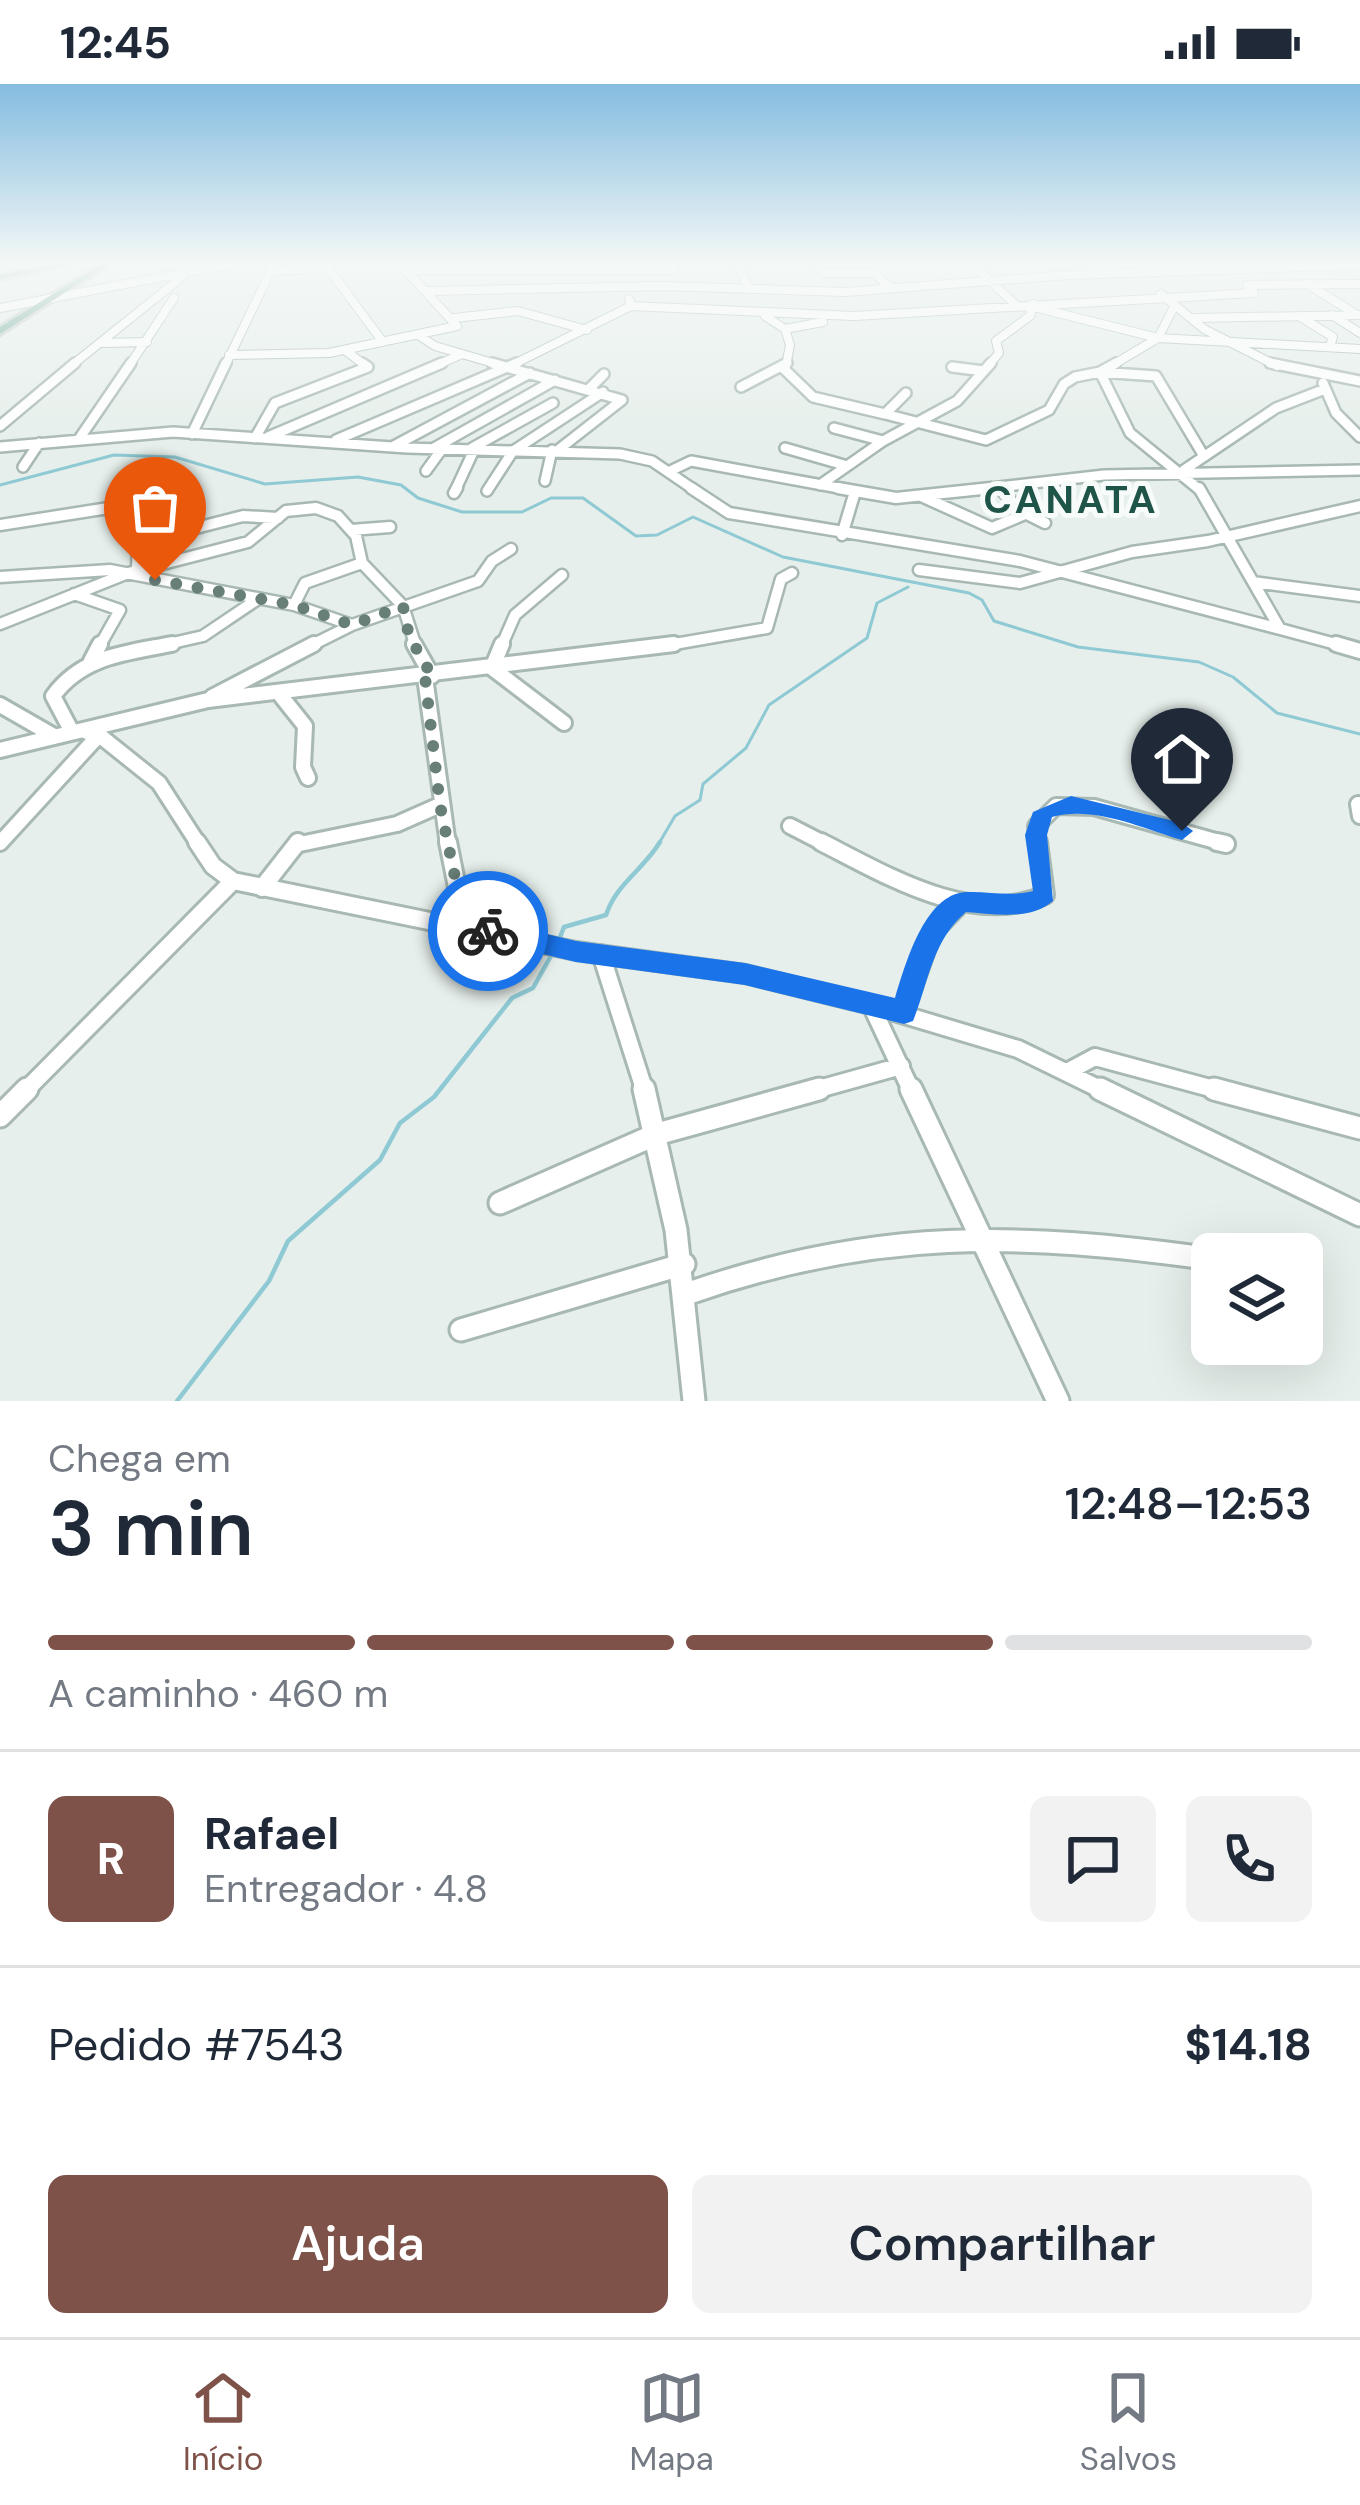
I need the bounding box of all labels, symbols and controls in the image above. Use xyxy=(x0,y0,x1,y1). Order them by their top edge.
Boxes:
text: 12:45 xyxy=(60,13,171,72)
pin xyxy=(104,457,206,580)
district label: CANATA xyxy=(983,474,1159,525)
icon: bag xyxy=(122,475,188,541)
pin xyxy=(1131,708,1233,831)
icon: home xyxy=(1149,726,1215,792)
courier xyxy=(428,871,548,991)
icon: bike xyxy=(455,898,521,964)
map controls xyxy=(1191,1233,1323,1365)
button: layers xyxy=(1191,1233,1323,1365)
text: Chega em xyxy=(48,1433,231,1484)
text: 12:48–12:53 xyxy=(1065,1474,1312,1533)
text: 3 min xyxy=(48,1478,254,1579)
text: A caminho · 460 m xyxy=(48,1668,388,1719)
button: chat xyxy=(1030,1796,1156,1922)
button: phone xyxy=(1186,1796,1312,1922)
text: Rafael xyxy=(204,1804,339,1863)
text: R xyxy=(97,1829,125,1888)
text: Entregador · 4.8 xyxy=(204,1863,488,1914)
text: Pedido #7543 xyxy=(48,2015,345,2074)
text: $14.18 xyxy=(1184,2015,1312,2074)
button: Ajuda xyxy=(48,2175,668,2313)
button: Compartilhar xyxy=(692,2175,1312,2313)
tab: Início xyxy=(183,2365,263,2480)
tab: Mapa xyxy=(629,2365,714,2480)
tab: Salvos xyxy=(1080,2365,1177,2480)

